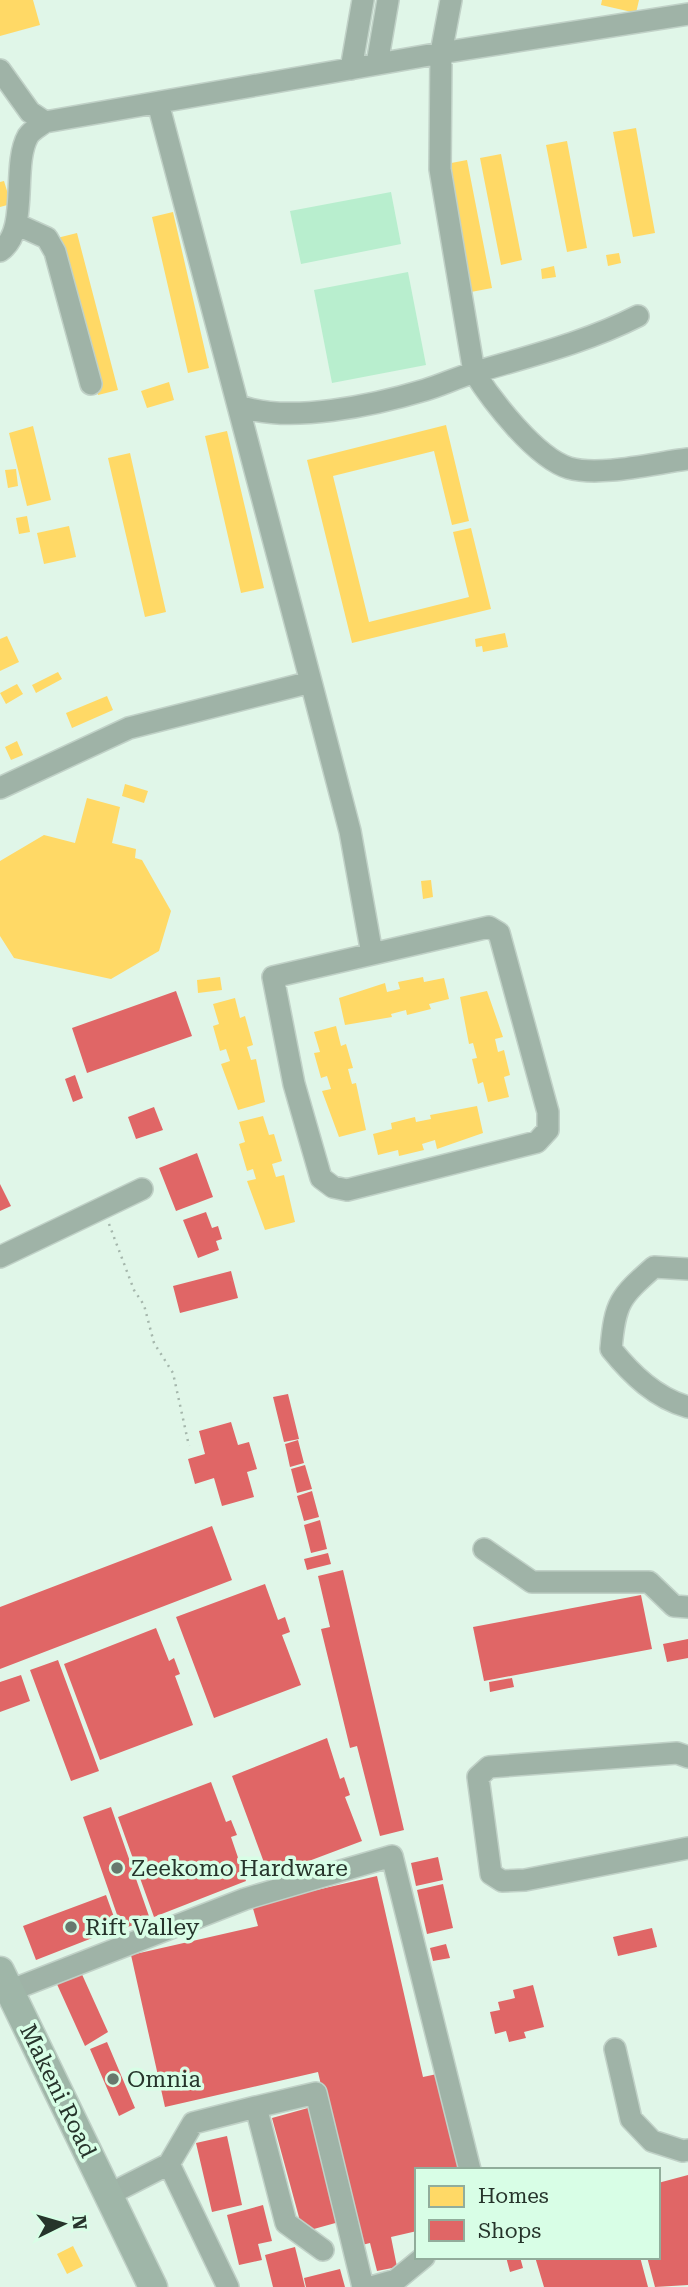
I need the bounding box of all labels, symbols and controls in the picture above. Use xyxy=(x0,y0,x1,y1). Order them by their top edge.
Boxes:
place label: Zeekomo Hardware xyxy=(131,1855,348,1882)
marker: Zeekomo Hardware xyxy=(109,1860,125,1876)
place label: Rift Valley xyxy=(85,1914,200,1941)
marker: Rift Valley xyxy=(63,1919,79,1935)
street label: Makeni Road xyxy=(14,2020,102,2162)
place label: Omnia xyxy=(127,2066,201,2093)
marker: Omnia xyxy=(105,2071,121,2087)
legend xyxy=(415,2168,660,2259)
text: Homes xyxy=(478,2184,549,2208)
north arrow xyxy=(28,2189,98,2259)
text: N xyxy=(67,2214,92,2231)
text: Shops xyxy=(478,2219,541,2243)

